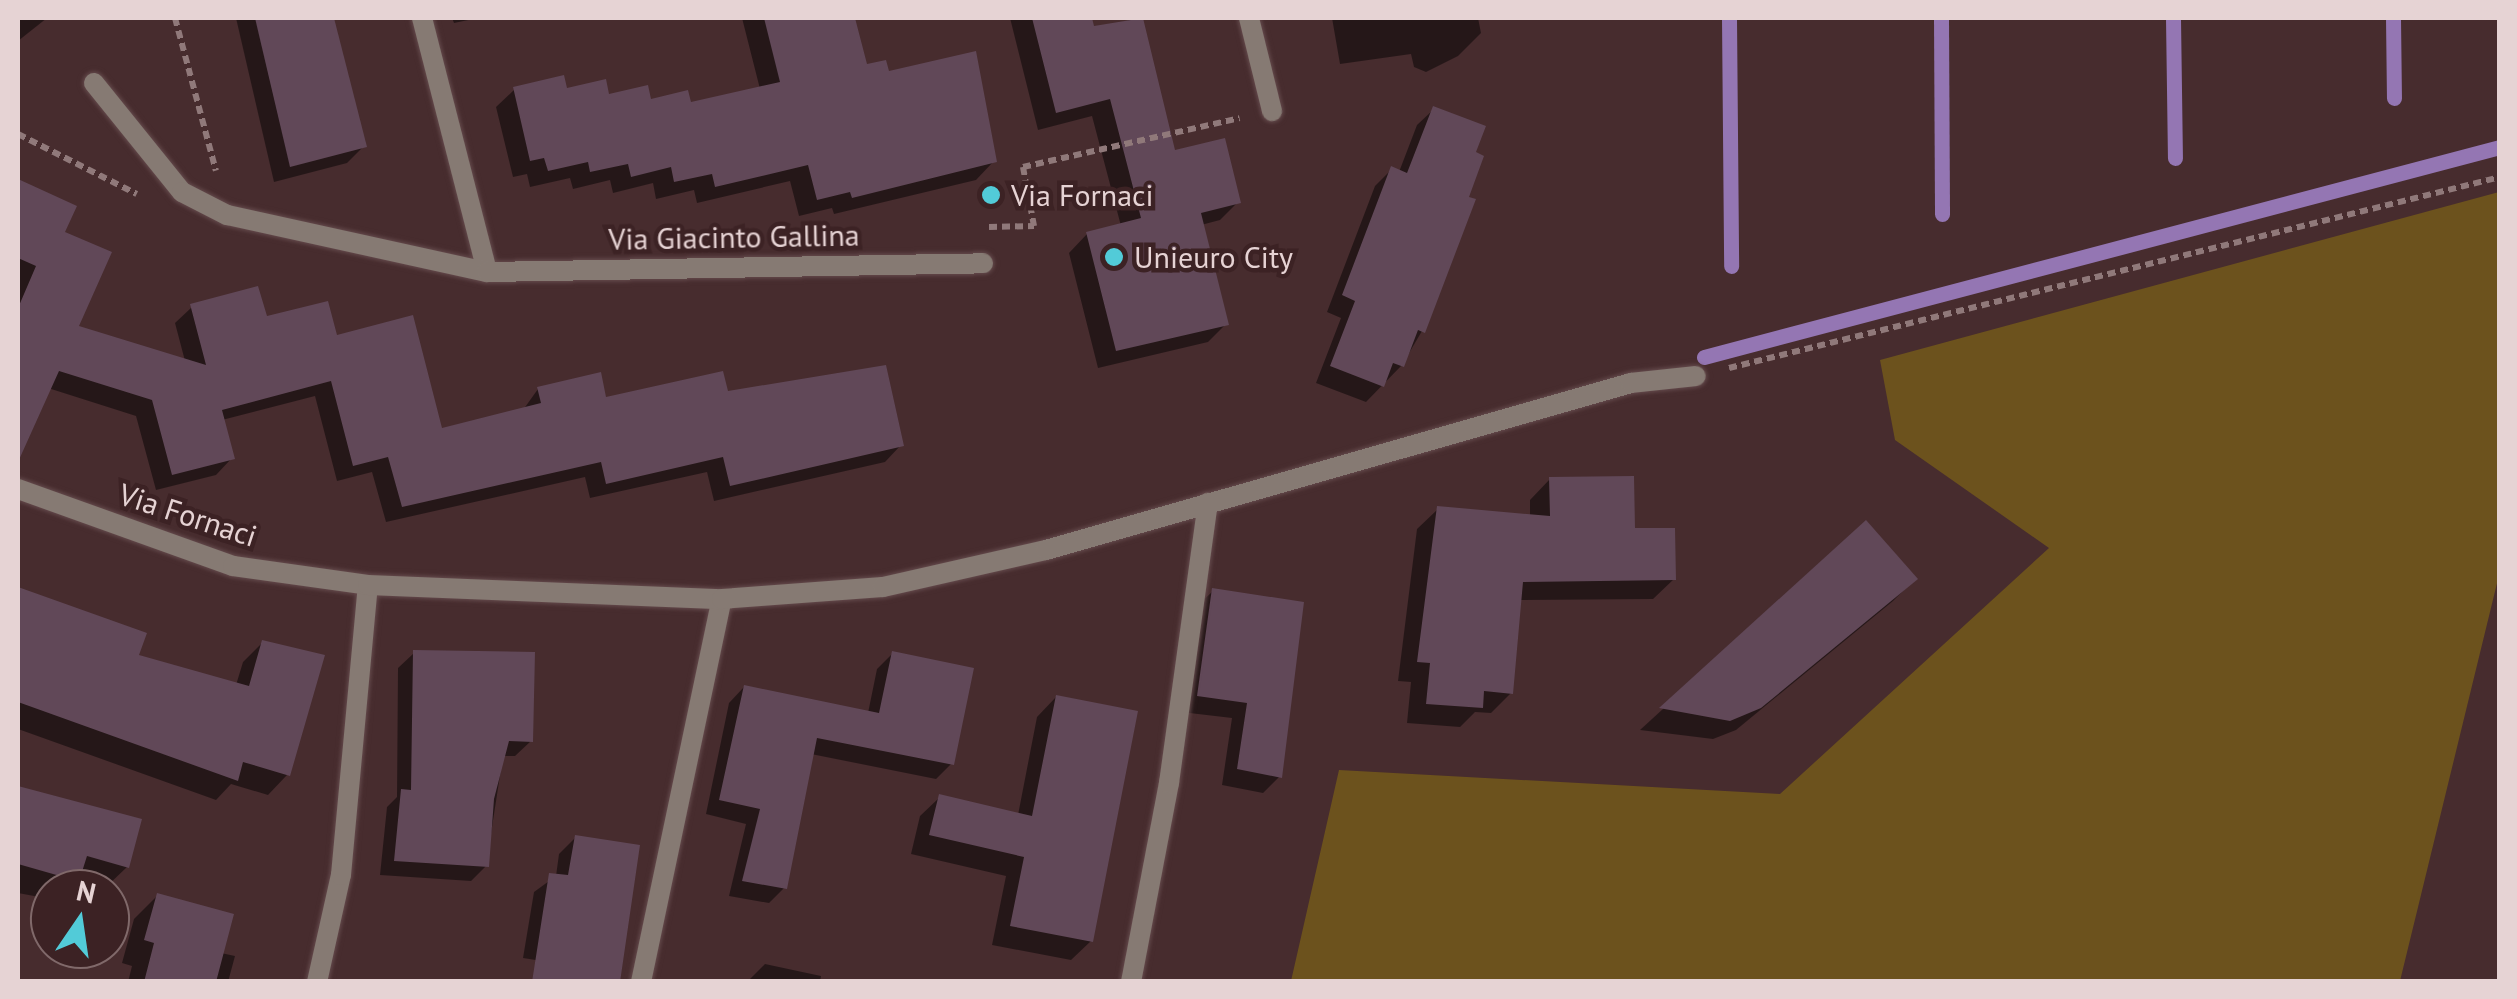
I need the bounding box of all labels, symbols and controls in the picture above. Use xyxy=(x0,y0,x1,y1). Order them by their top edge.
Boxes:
place label: Via Fornaci xyxy=(1011,177,1154,213)
marker: Via Fornaci xyxy=(980,184,1002,206)
street label: Via Giacinto Gallina xyxy=(608,217,860,257)
place label: Unieuro City xyxy=(1134,239,1293,275)
marker: Unieuro City xyxy=(1103,246,1125,268)
street label: Via Fornaci xyxy=(115,476,261,554)
north arrow xyxy=(30,869,130,969)
text: N xyxy=(73,871,100,911)

